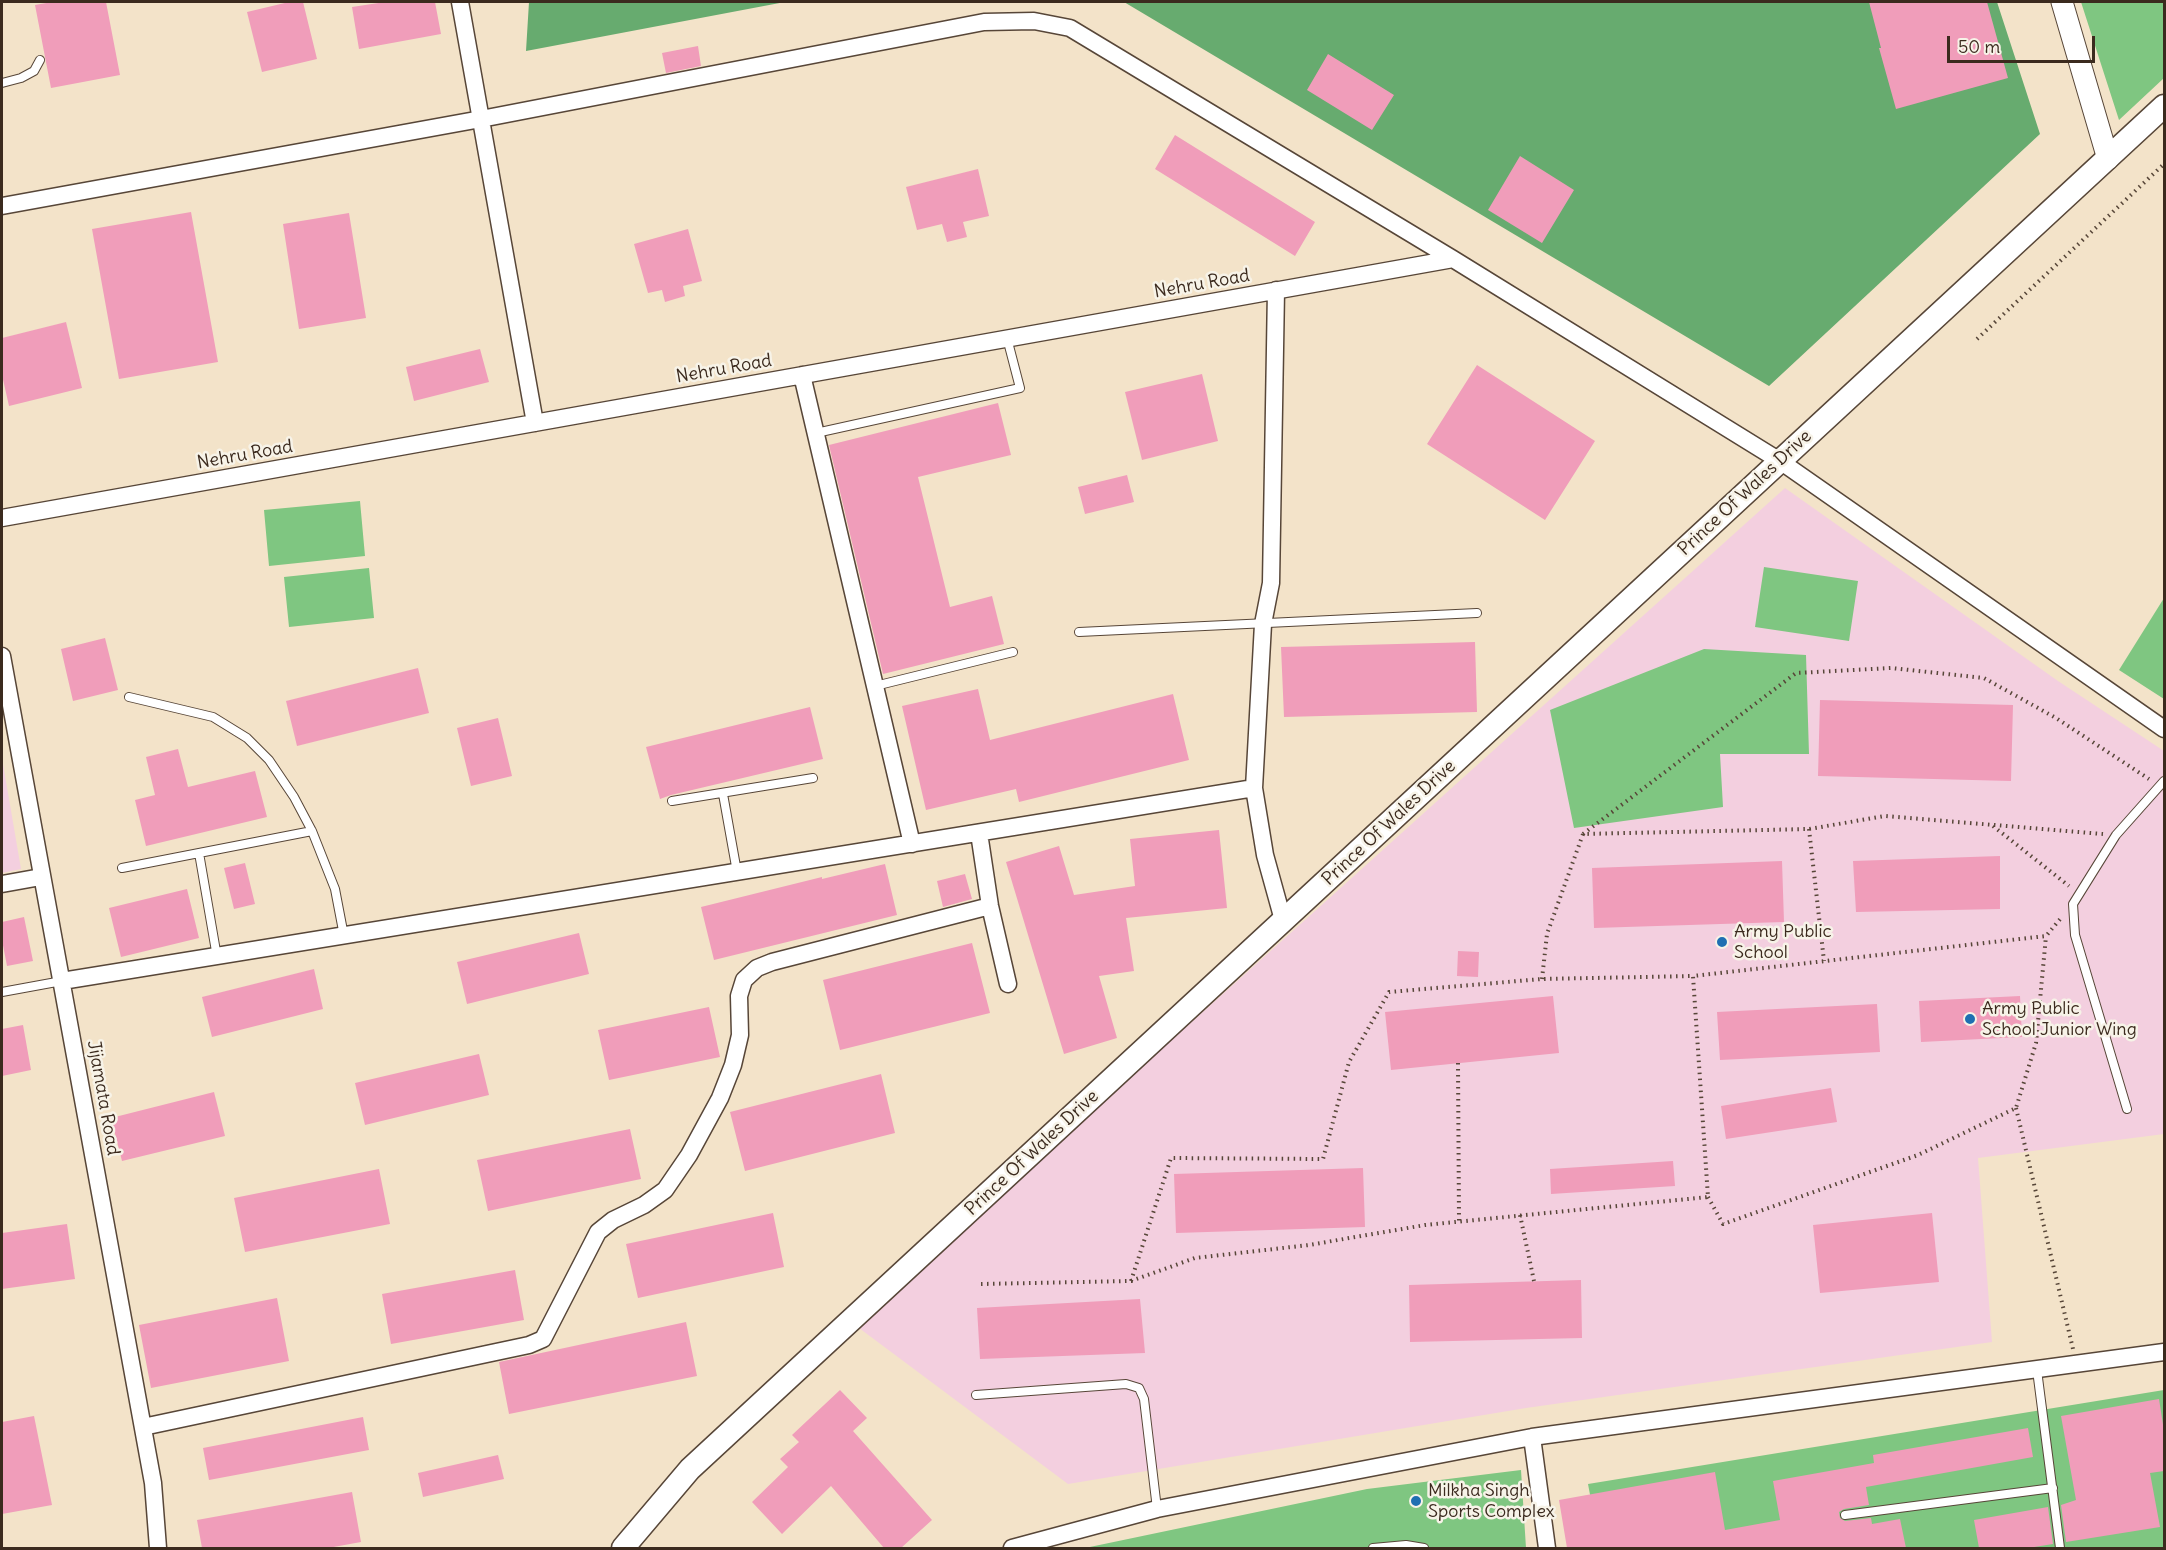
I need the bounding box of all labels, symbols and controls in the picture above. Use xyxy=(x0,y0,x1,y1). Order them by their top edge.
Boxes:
scale bar xyxy=(1950,24,2098,62)
text: 50 m xyxy=(1958,35,2000,58)
street label: Nehru Road xyxy=(1152,265,1252,303)
street label: Nehru Road xyxy=(674,350,774,388)
street label: Prince Of Wales Drive xyxy=(1674,426,1816,560)
street label: Nehru Road xyxy=(195,436,295,474)
street label: Prince Of Wales Drive xyxy=(1318,756,1460,890)
place label: Army Public School xyxy=(1734,921,1832,964)
marker: Army Public School xyxy=(1715,935,1729,949)
place label: Army Public School Junior Wing xyxy=(1982,998,2137,1040)
marker: Army Public School Junior Wing xyxy=(1963,1012,1977,1026)
street label: Jijamata Road xyxy=(82,1039,124,1157)
street label: Prince Of Wales Drive xyxy=(961,1086,1103,1220)
place label: Milkha Singh Sports Complex xyxy=(1428,1480,1555,1522)
marker: Milkha Singh Sports Complex xyxy=(1409,1494,1423,1508)

